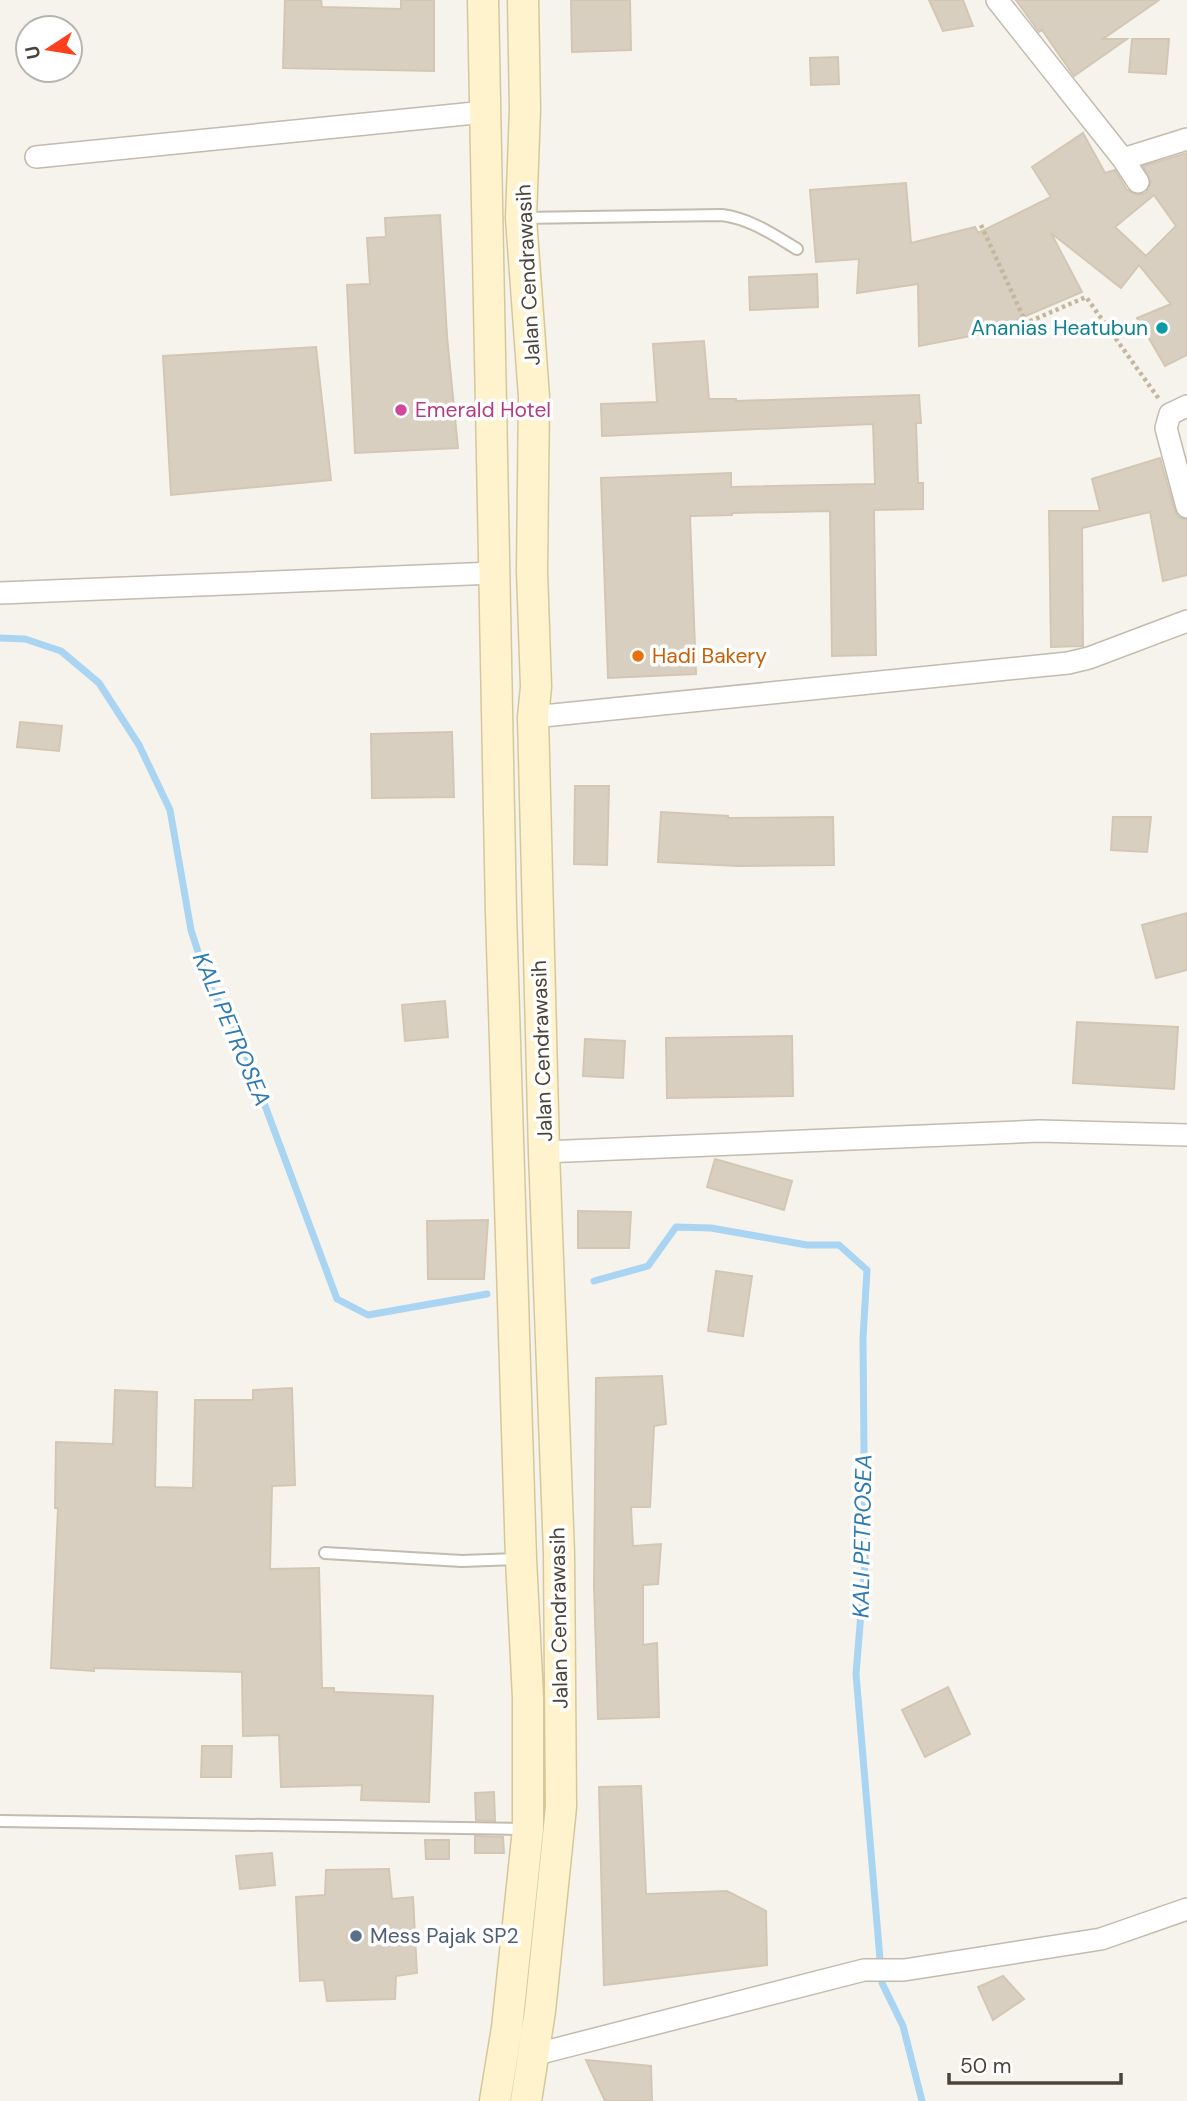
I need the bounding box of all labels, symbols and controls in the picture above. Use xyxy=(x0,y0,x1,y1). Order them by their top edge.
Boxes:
north arrow xyxy=(14,14,84,84)
text: U xyxy=(19,43,46,61)
street label: Jalan Cendrawasih xyxy=(509,184,547,366)
place label: Ananias Heatubun xyxy=(971,314,1148,342)
marker: Ananias Heatubun xyxy=(1154,320,1170,336)
place label: Emerald Hotel xyxy=(415,396,551,424)
marker: Emerald Hotel xyxy=(393,402,409,418)
place label: Hadi Bakery xyxy=(652,642,767,670)
marker: Hadi Bakery xyxy=(630,648,646,664)
water label: KALI PETROSEA xyxy=(186,947,278,1111)
street label: Jalan Cendrawasih xyxy=(525,960,559,1142)
water label: KALI PETROSEA xyxy=(846,1454,878,1618)
street label: Jalan Cendrawasih xyxy=(543,1527,575,1709)
place label: Mess Pajak SP2 xyxy=(370,1922,519,1950)
marker: Mess Pajak SP2 xyxy=(348,1928,364,1944)
scale bar xyxy=(949,2042,1120,2086)
text: 50 m xyxy=(960,2052,1011,2080)

